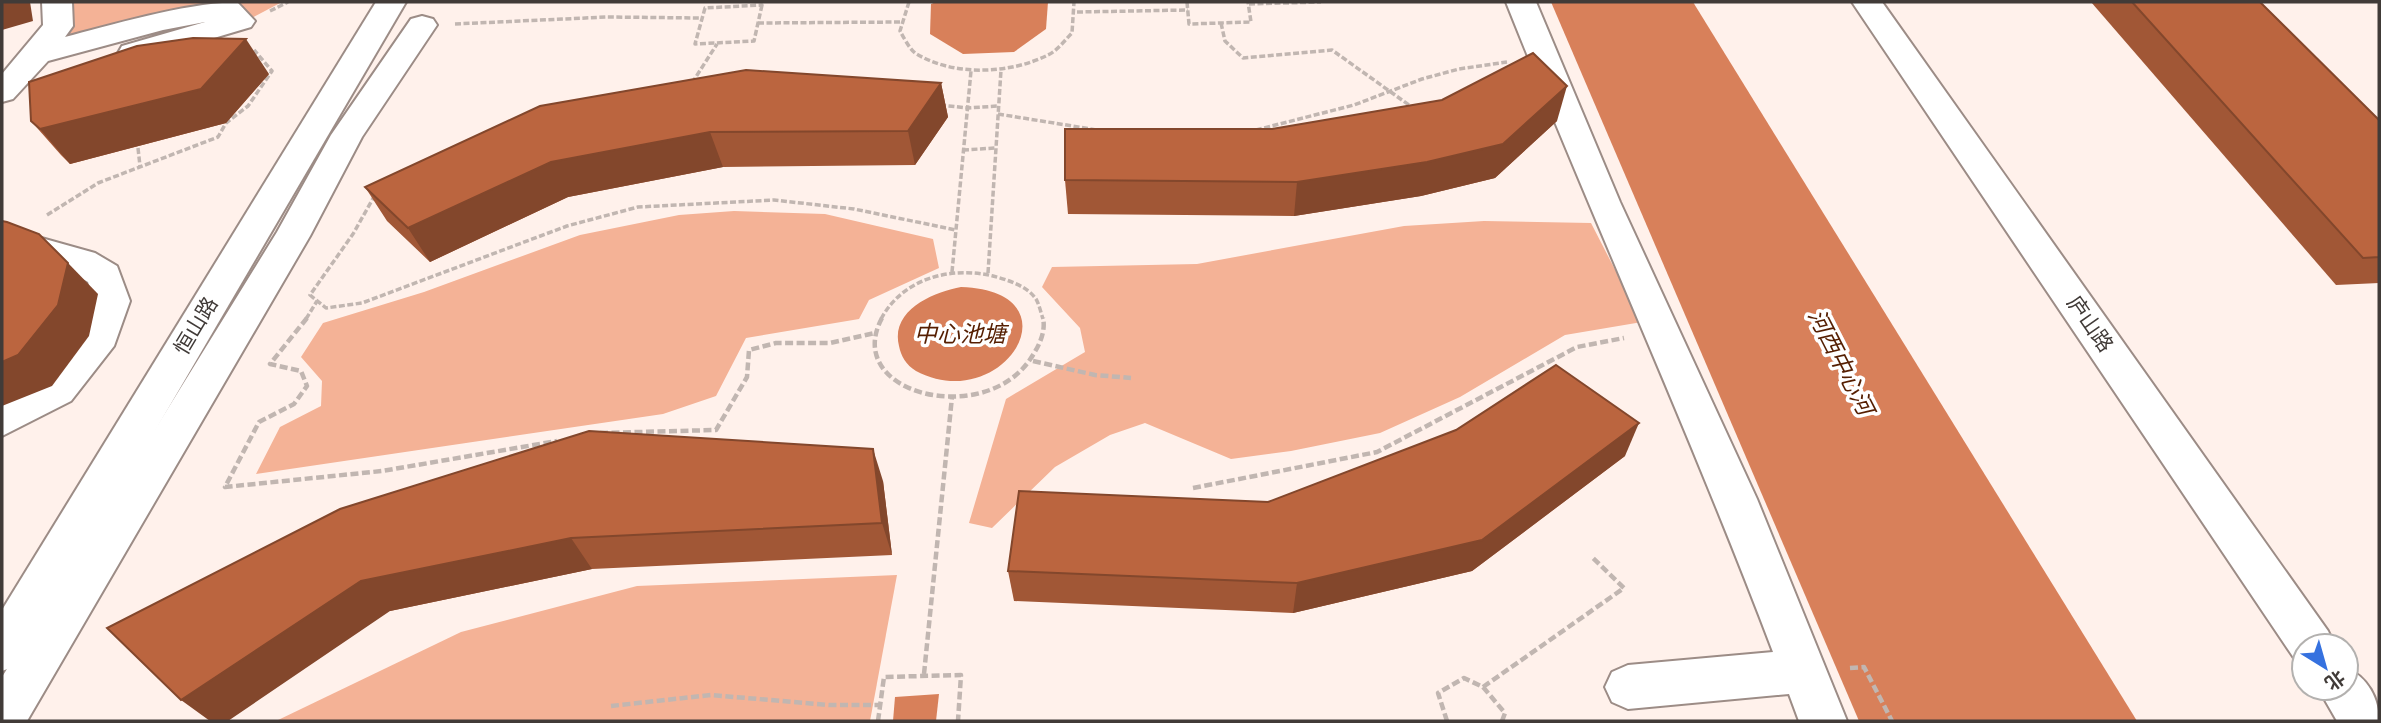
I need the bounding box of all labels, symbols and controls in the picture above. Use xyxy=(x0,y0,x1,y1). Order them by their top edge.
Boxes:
street label: 庐山路 xyxy=(2062,291,2119,357)
street label: 恒山路 xyxy=(169,292,223,359)
water label: 河西中心河 xyxy=(1802,304,1881,423)
water label: 中心池塘 xyxy=(914,320,1010,348)
north arrow xyxy=(2290,632,2360,702)
text: 北 xyxy=(2320,665,2349,695)

